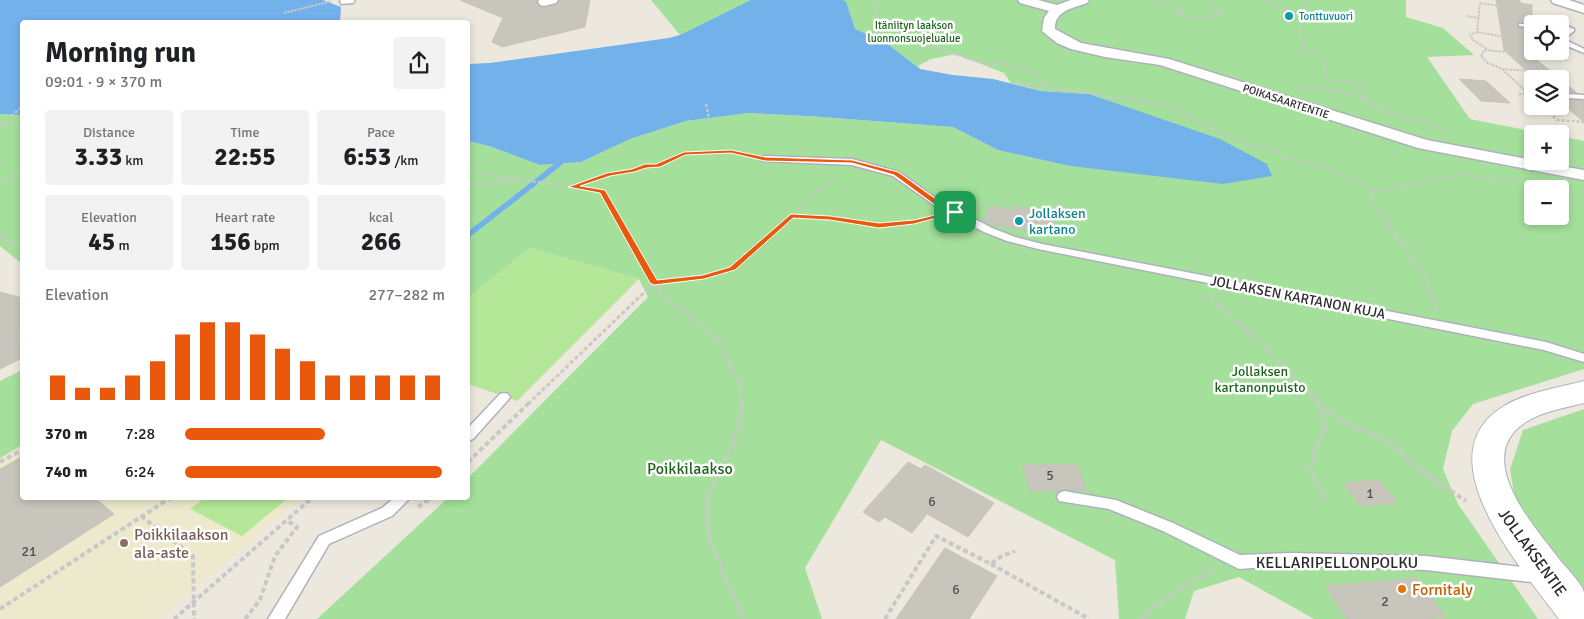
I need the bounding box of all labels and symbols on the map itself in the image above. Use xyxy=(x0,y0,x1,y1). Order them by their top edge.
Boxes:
marker: Tonttuvuori xyxy=(1283,10,1295,22)
place label: Tonttuvuori xyxy=(1299,10,1353,23)
park label: Itäniityn laakson luonnonsuojelualue xyxy=(868,19,960,45)
street label: POIKASAARTENTIE xyxy=(1241,81,1331,122)
pin xyxy=(934,191,976,233)
place label: Jollaksen kartano xyxy=(1029,205,1086,238)
marker: Jollaksen kartano xyxy=(1013,215,1025,227)
street label: JOLLAKSEN KARTANON KUJA xyxy=(1209,272,1387,323)
park label: Jollaksen kartanonpuisto xyxy=(1214,363,1306,396)
park label: Poikkilaakso xyxy=(647,459,733,479)
house number: 5 xyxy=(1046,467,1054,484)
house number: 1 xyxy=(1366,485,1374,502)
house number: 6 xyxy=(928,493,936,510)
street label: JOLLAKSENTIE xyxy=(1494,505,1571,600)
place label: Poikkilaakson ala-aste xyxy=(134,525,229,563)
marker: Poikkilaakson ala-aste xyxy=(118,537,130,549)
house number: 21 xyxy=(21,543,37,560)
street label: KELLARIPELLONPOLKU xyxy=(1256,553,1418,573)
place label: Fornitaly xyxy=(1412,580,1473,600)
house number: 6 xyxy=(952,581,960,598)
marker: Fornitaly xyxy=(1396,583,1408,595)
house number: 2 xyxy=(1381,593,1389,610)

